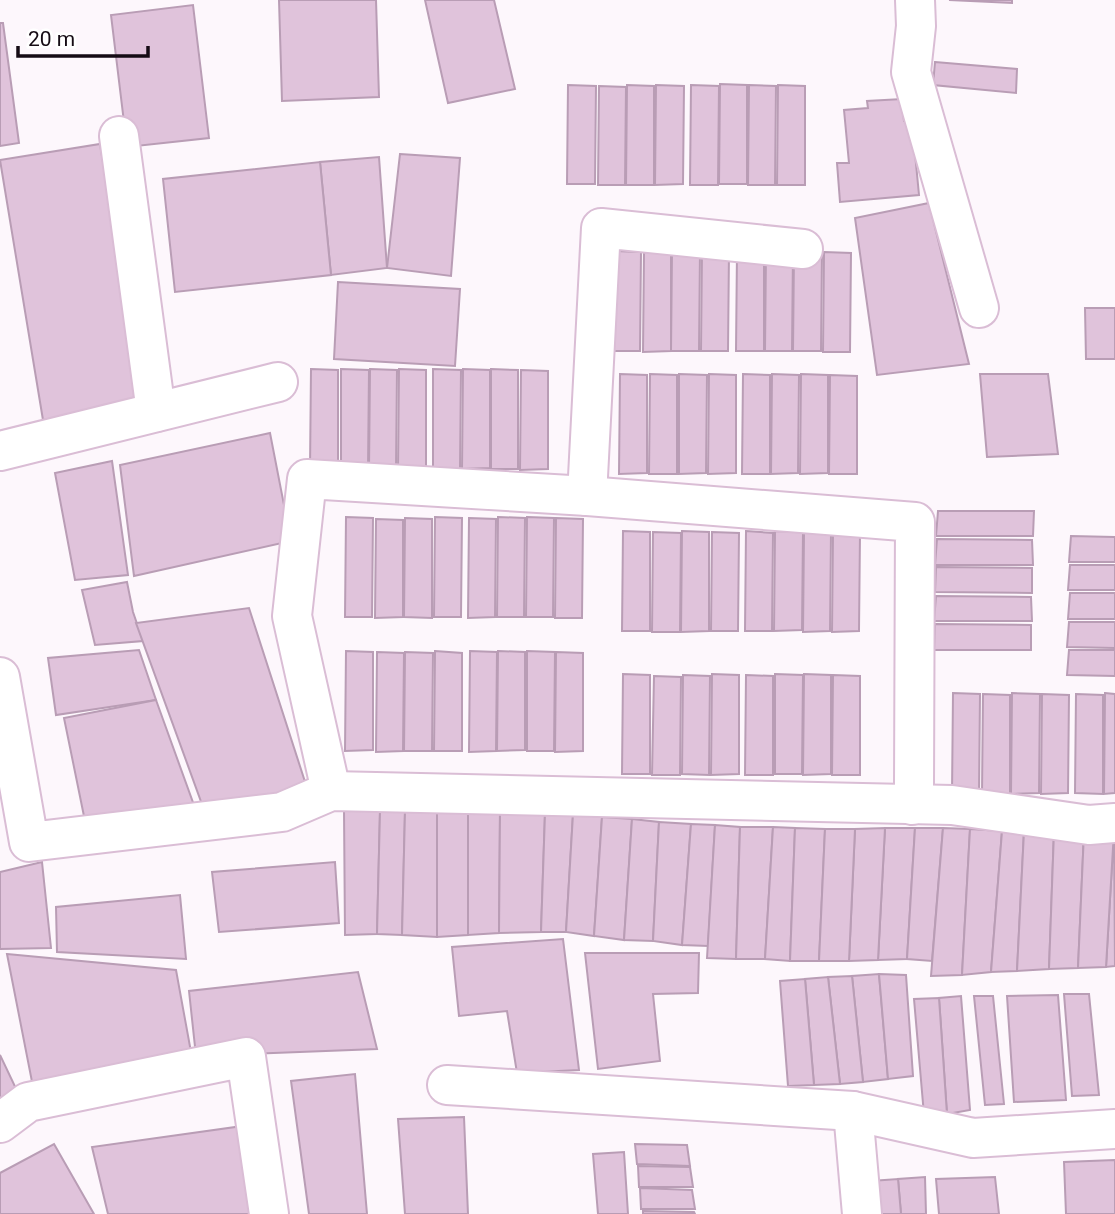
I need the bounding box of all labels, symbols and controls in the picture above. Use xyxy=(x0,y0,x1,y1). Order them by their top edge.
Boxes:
scale bar xyxy=(18,14,147,58)
text: 20 m xyxy=(28,27,75,51)

